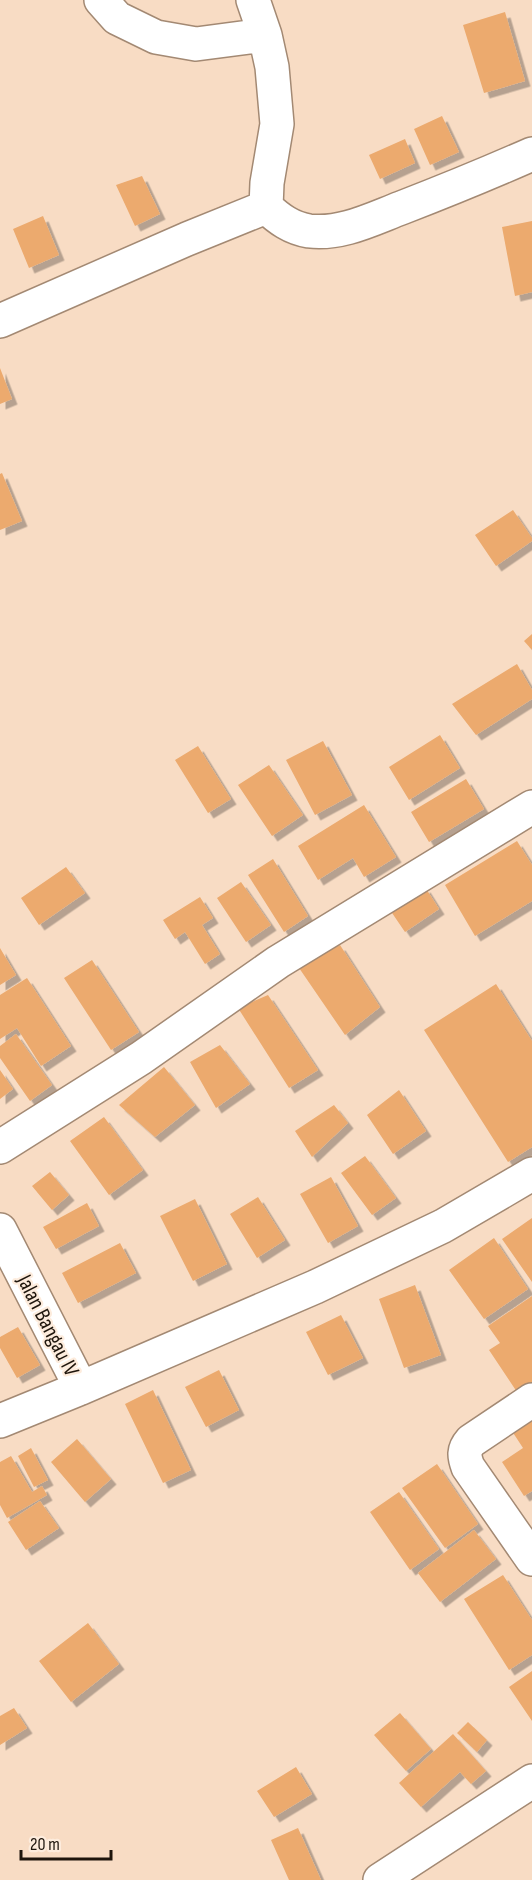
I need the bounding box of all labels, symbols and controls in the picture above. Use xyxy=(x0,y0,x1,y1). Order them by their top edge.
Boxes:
street label: Jalan Bangau IV xyxy=(10,1270,85,1381)
scale bar xyxy=(21,1823,111,1861)
text: 20 m xyxy=(30,1834,60,1855)

